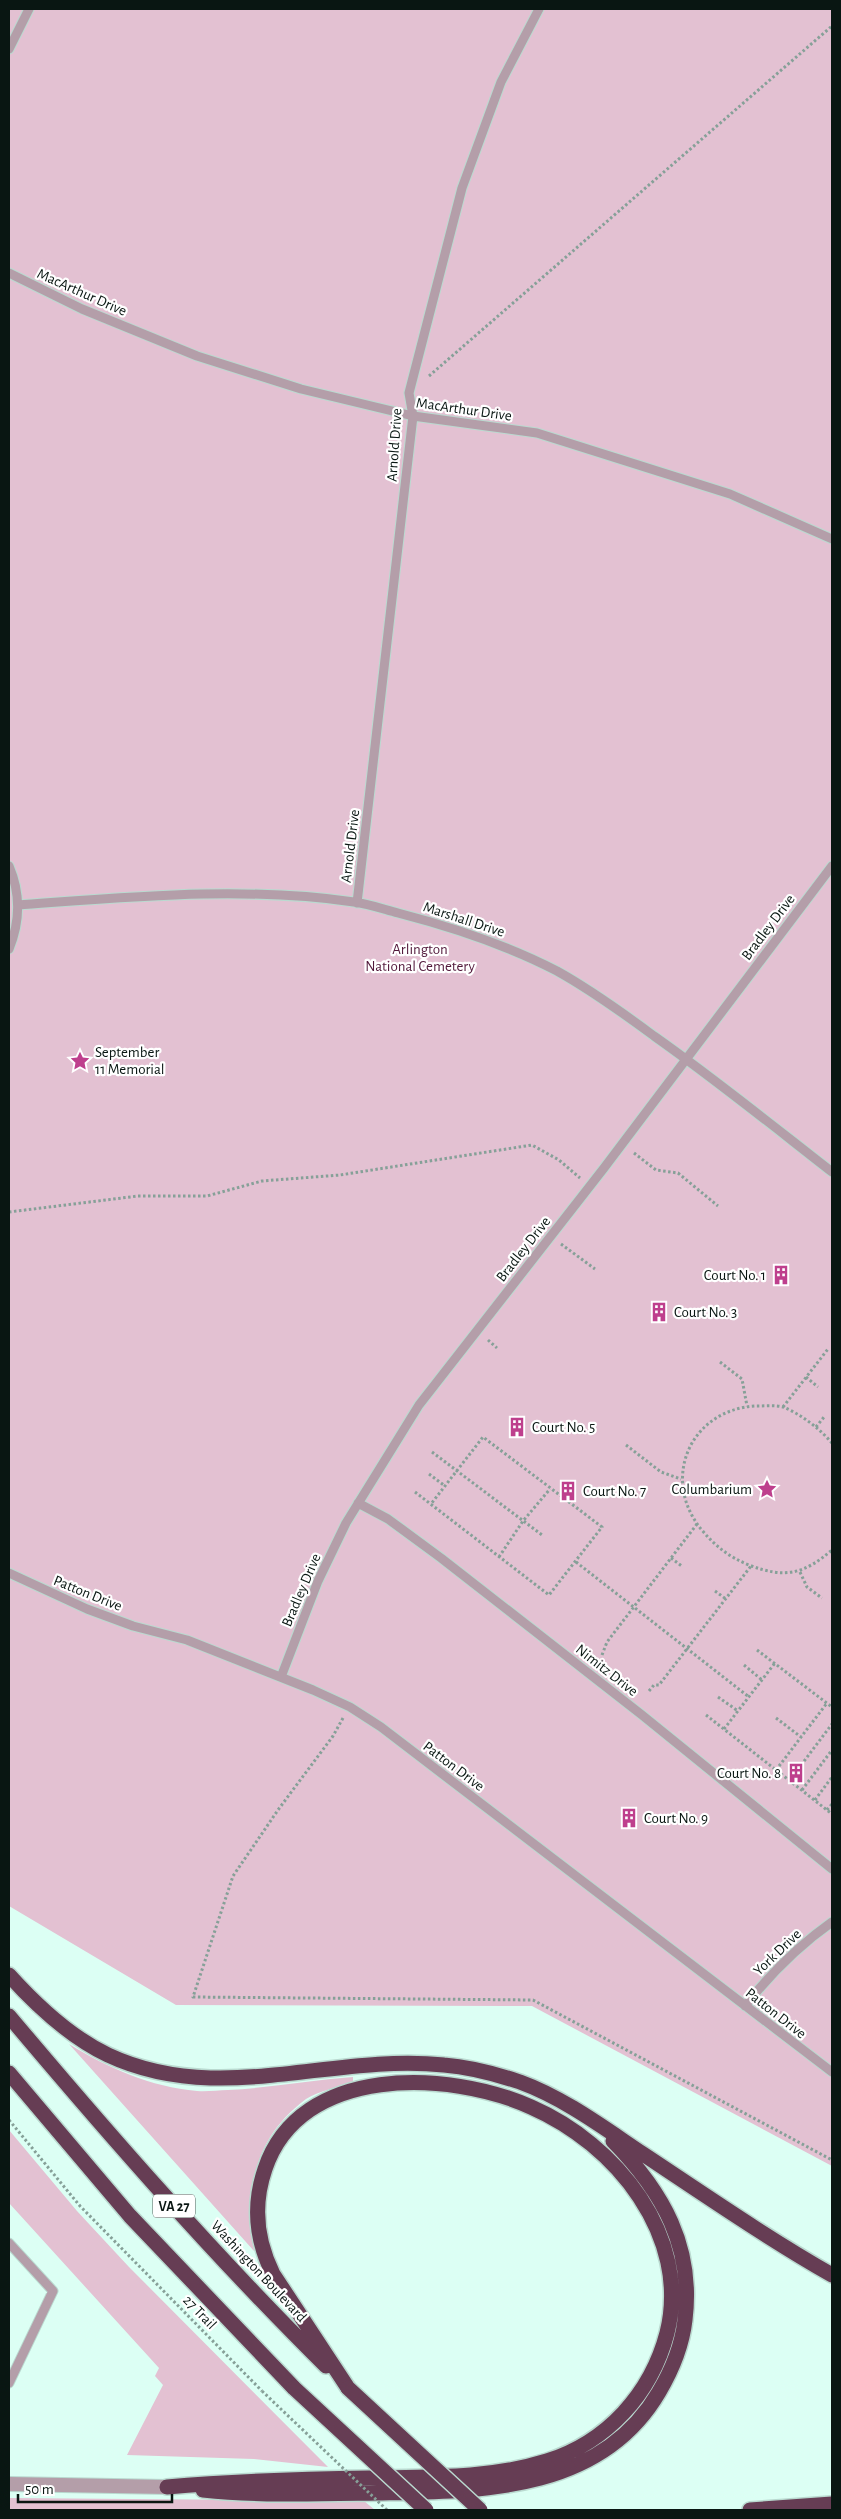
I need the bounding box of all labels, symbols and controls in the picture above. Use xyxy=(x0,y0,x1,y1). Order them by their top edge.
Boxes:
street label: MacArthur Drive xyxy=(35,266,129,319)
street label: MacArthur Drive xyxy=(415,395,513,424)
street label: Arnold Drive xyxy=(384,408,405,482)
street label: Arnold Drive xyxy=(339,809,362,884)
street label: Bradley Drive xyxy=(739,892,798,963)
street label: Marshall Drive xyxy=(421,899,507,940)
park label: Arlington National Cemetery xyxy=(365,942,475,974)
place label: September 11 Memorial xyxy=(95,1045,165,1077)
place icon: September 11 Memorial xyxy=(69,1050,91,1072)
street label: Bradley Drive xyxy=(493,1214,553,1285)
building icon: Court No. 1 xyxy=(770,1264,792,1286)
place label: Court No. 1 xyxy=(704,1268,766,1283)
building icon: Court No. 3 xyxy=(648,1301,670,1323)
place label: Court No. 3 xyxy=(674,1305,737,1320)
building icon: Court No. 5 xyxy=(506,1416,528,1438)
place label: Court No. 5 xyxy=(532,1420,595,1435)
place icon: Columbarium xyxy=(756,1478,778,1500)
building icon: Court No. 7 xyxy=(557,1480,579,1502)
place label: Columbarium xyxy=(671,1482,752,1497)
place label: Court No. 7 xyxy=(583,1484,646,1499)
street label: Bradley Drive xyxy=(279,1551,324,1629)
street label: Patton Drive xyxy=(51,1573,124,1614)
street label: Nimitz Drive xyxy=(573,1642,641,1699)
street label: Patton Drive xyxy=(420,1739,487,1794)
building icon: Court No. 8 xyxy=(785,1762,807,1784)
place label: Court No. 8 xyxy=(717,1766,781,1781)
building icon: Court No. 9 xyxy=(618,1807,640,1829)
place label: Court No. 9 xyxy=(644,1811,708,1826)
street label: York Drive xyxy=(751,1926,804,1978)
street label: Patton Drive xyxy=(743,1985,809,2042)
road number: VA 27 xyxy=(153,2194,195,2218)
street label: Washington Boulevard xyxy=(208,2218,309,2325)
street label: 27 Trail xyxy=(180,2292,219,2332)
scale bar xyxy=(18,2472,171,2504)
text: 50 m xyxy=(25,2482,54,2497)

